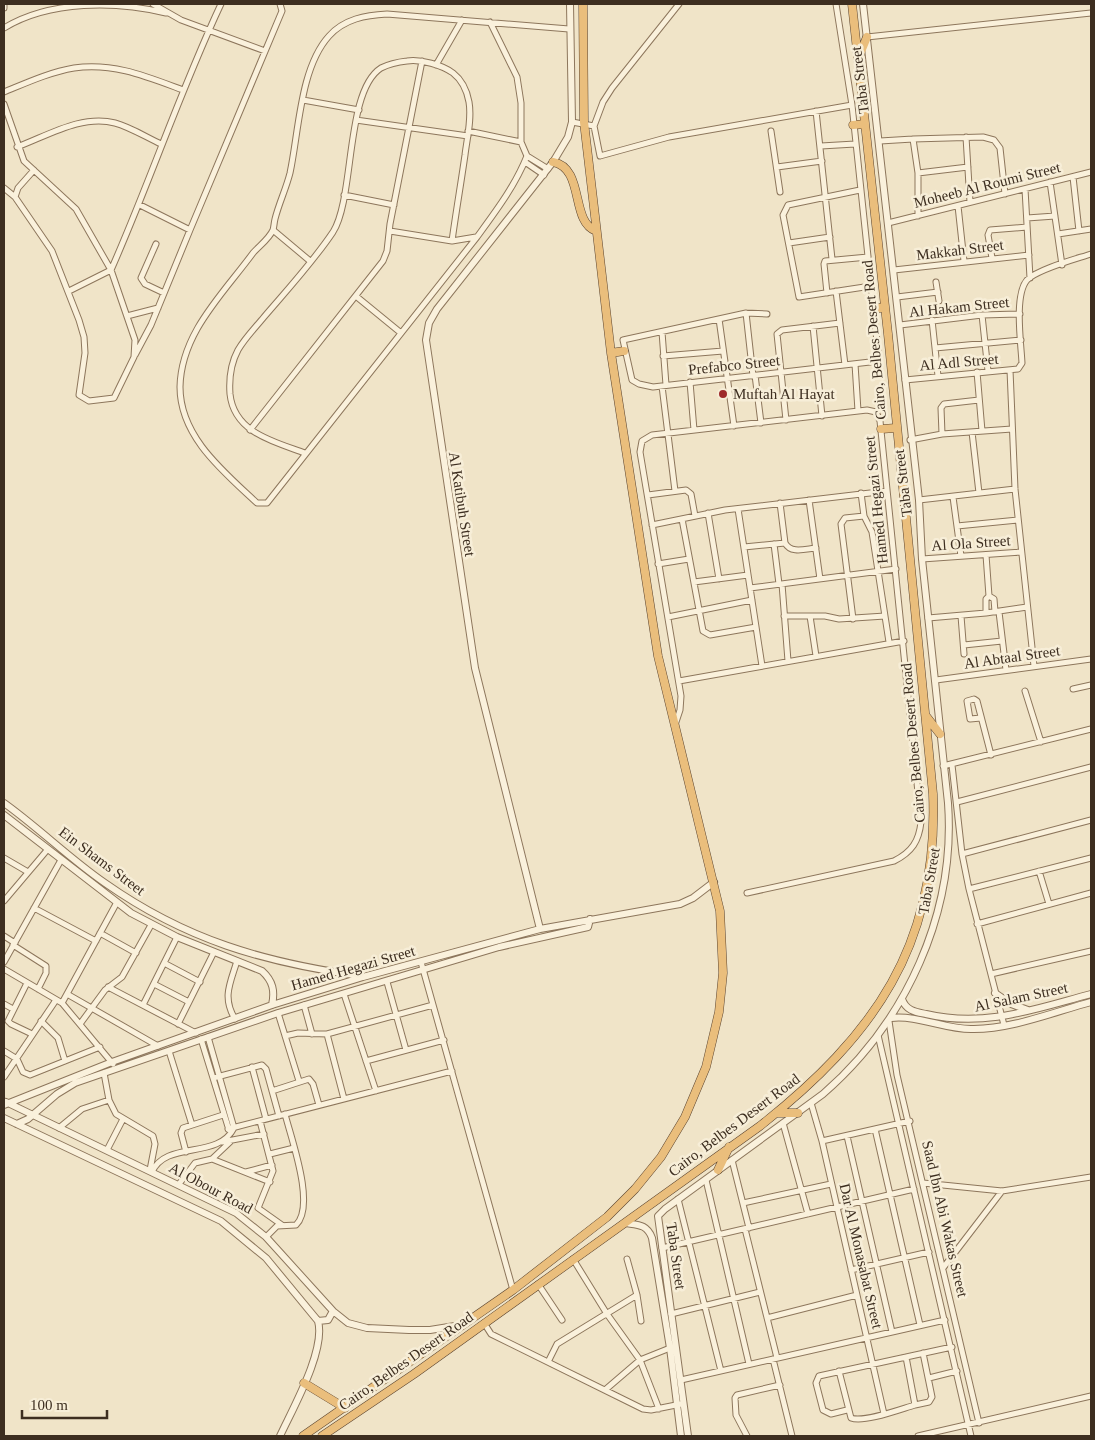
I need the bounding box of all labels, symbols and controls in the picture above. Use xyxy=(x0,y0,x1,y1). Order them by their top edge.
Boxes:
street label: Taba Street xyxy=(848,45,872,115)
street label: Moheeb Al Roumi Street xyxy=(912,159,1063,211)
street label: Makkah Street xyxy=(915,237,1005,263)
street label: Cairo, Belbes Desert Road xyxy=(859,259,889,420)
street label: Al Hakam Street xyxy=(908,294,1011,320)
street label: Al Adl Street xyxy=(919,351,1000,373)
street label: Prefabco Street xyxy=(687,352,781,378)
place label: Muftah Al Hayat xyxy=(733,386,835,402)
marker: Muftah Al Hayat xyxy=(717,388,729,400)
street label: Hamed Hegazi Street xyxy=(861,435,891,565)
street label: Taba Street xyxy=(891,448,915,518)
street label: Al Katibuh Street xyxy=(446,450,478,558)
street label: Al Ola Street xyxy=(931,532,1012,554)
street label: Al Abtaal Street xyxy=(963,642,1062,672)
street label: Cairo, Belbes Desert Road xyxy=(898,662,928,823)
street label: Ein Shams Street xyxy=(56,824,149,899)
street label: Taba Street xyxy=(915,845,943,916)
street label: Hamed Hegazi Street xyxy=(289,942,418,993)
street label: Al Salam Street xyxy=(973,979,1070,1015)
street label: Cairo, Belbes Desert Road xyxy=(665,1070,803,1180)
street label: Saad Ibn Abi Wakas Street xyxy=(919,1139,971,1300)
street label: Al Obour Road xyxy=(166,1159,256,1217)
street label: Dar Al Monasabat Street xyxy=(836,1182,886,1331)
street label: Taba Street xyxy=(663,1221,689,1291)
street label: Cairo, Belbes Desert Road xyxy=(336,1308,477,1413)
scale bar xyxy=(22,1388,108,1420)
text: 100 m xyxy=(30,1397,68,1413)

